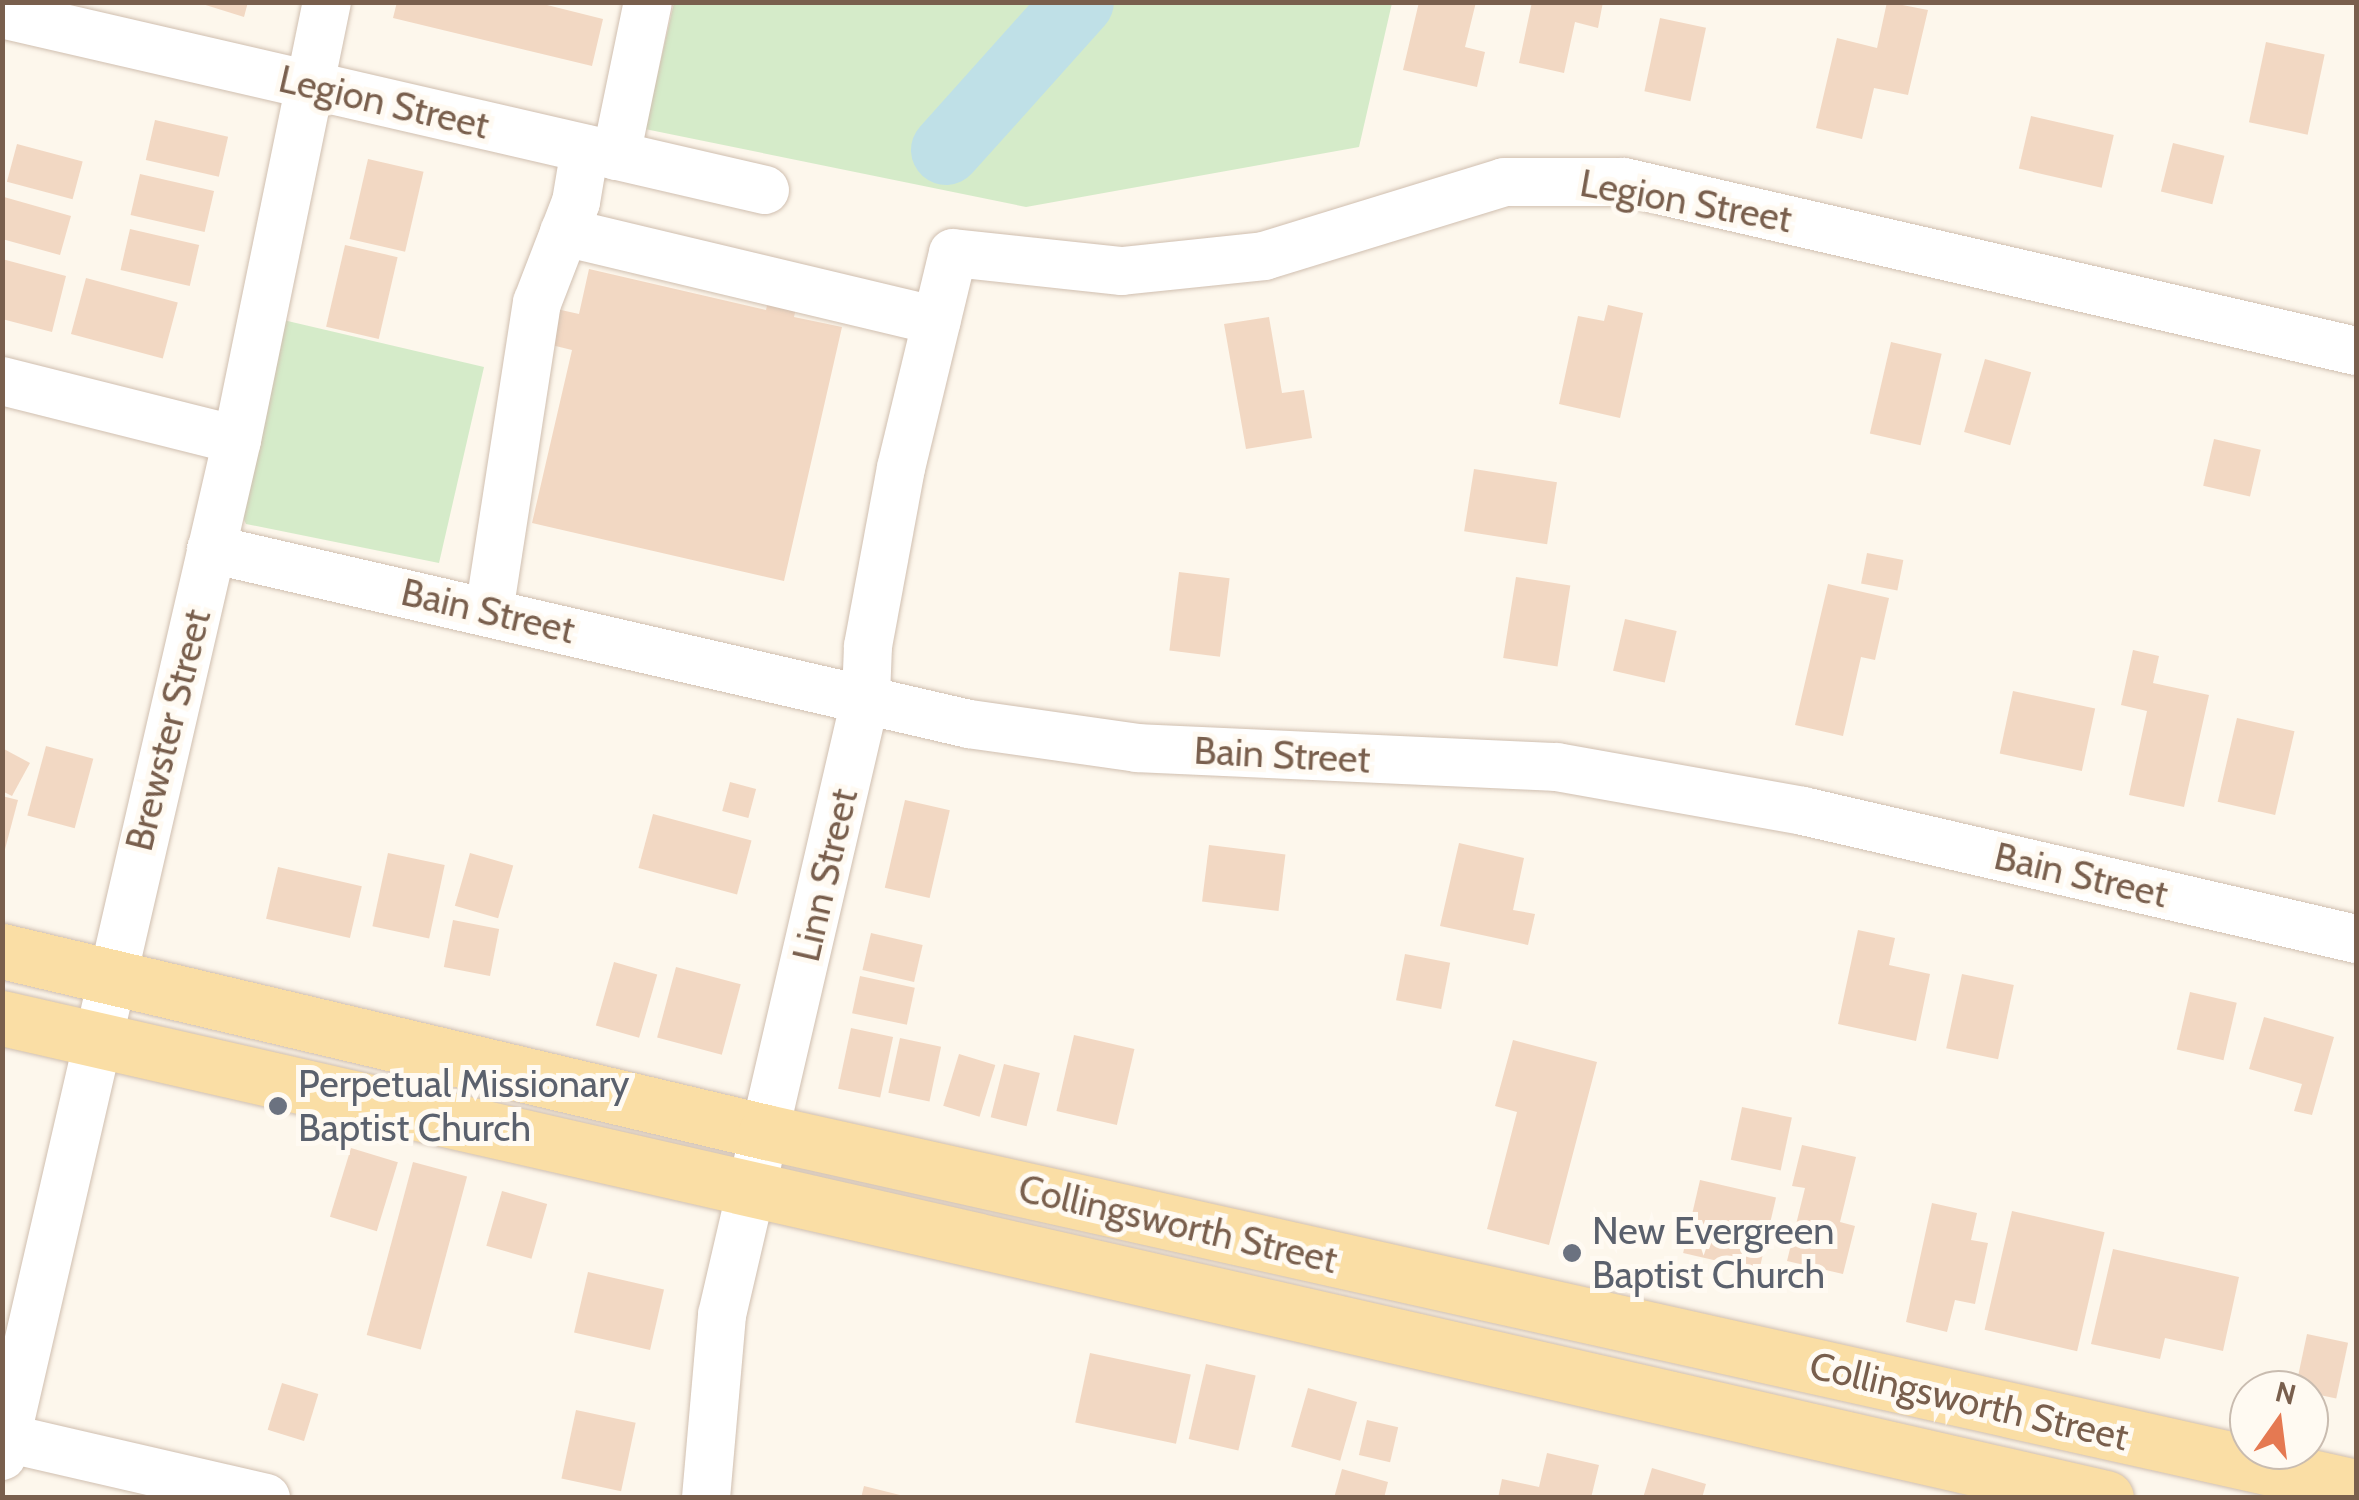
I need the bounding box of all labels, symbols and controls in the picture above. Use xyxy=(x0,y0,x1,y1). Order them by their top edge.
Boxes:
street label: Legion Street xyxy=(275,56,493,148)
street label: Legion Street xyxy=(1577,160,1795,242)
street label: Bain Street xyxy=(397,569,579,653)
street label: Brewster Street xyxy=(116,605,220,855)
street label: Bain Street xyxy=(1193,728,1371,782)
street label: Linn Street xyxy=(783,784,867,966)
street label: Bain Street xyxy=(1990,833,2172,917)
place label: Perpetual Missionary Baptist Church xyxy=(298,1061,629,1150)
marker: Perpetual Missionary Baptist Church xyxy=(267,1095,289,1117)
street label: Collingsworth Street xyxy=(1014,1165,1342,1283)
place label: New Evergreen Baptist Church xyxy=(1592,1208,1834,1298)
marker: New Evergreen Baptist Church xyxy=(1561,1242,1583,1264)
street label: Collingsworth Street xyxy=(1805,1342,2133,1460)
north arrow xyxy=(2229,1370,2329,1470)
text: N xyxy=(2272,1374,2299,1412)

